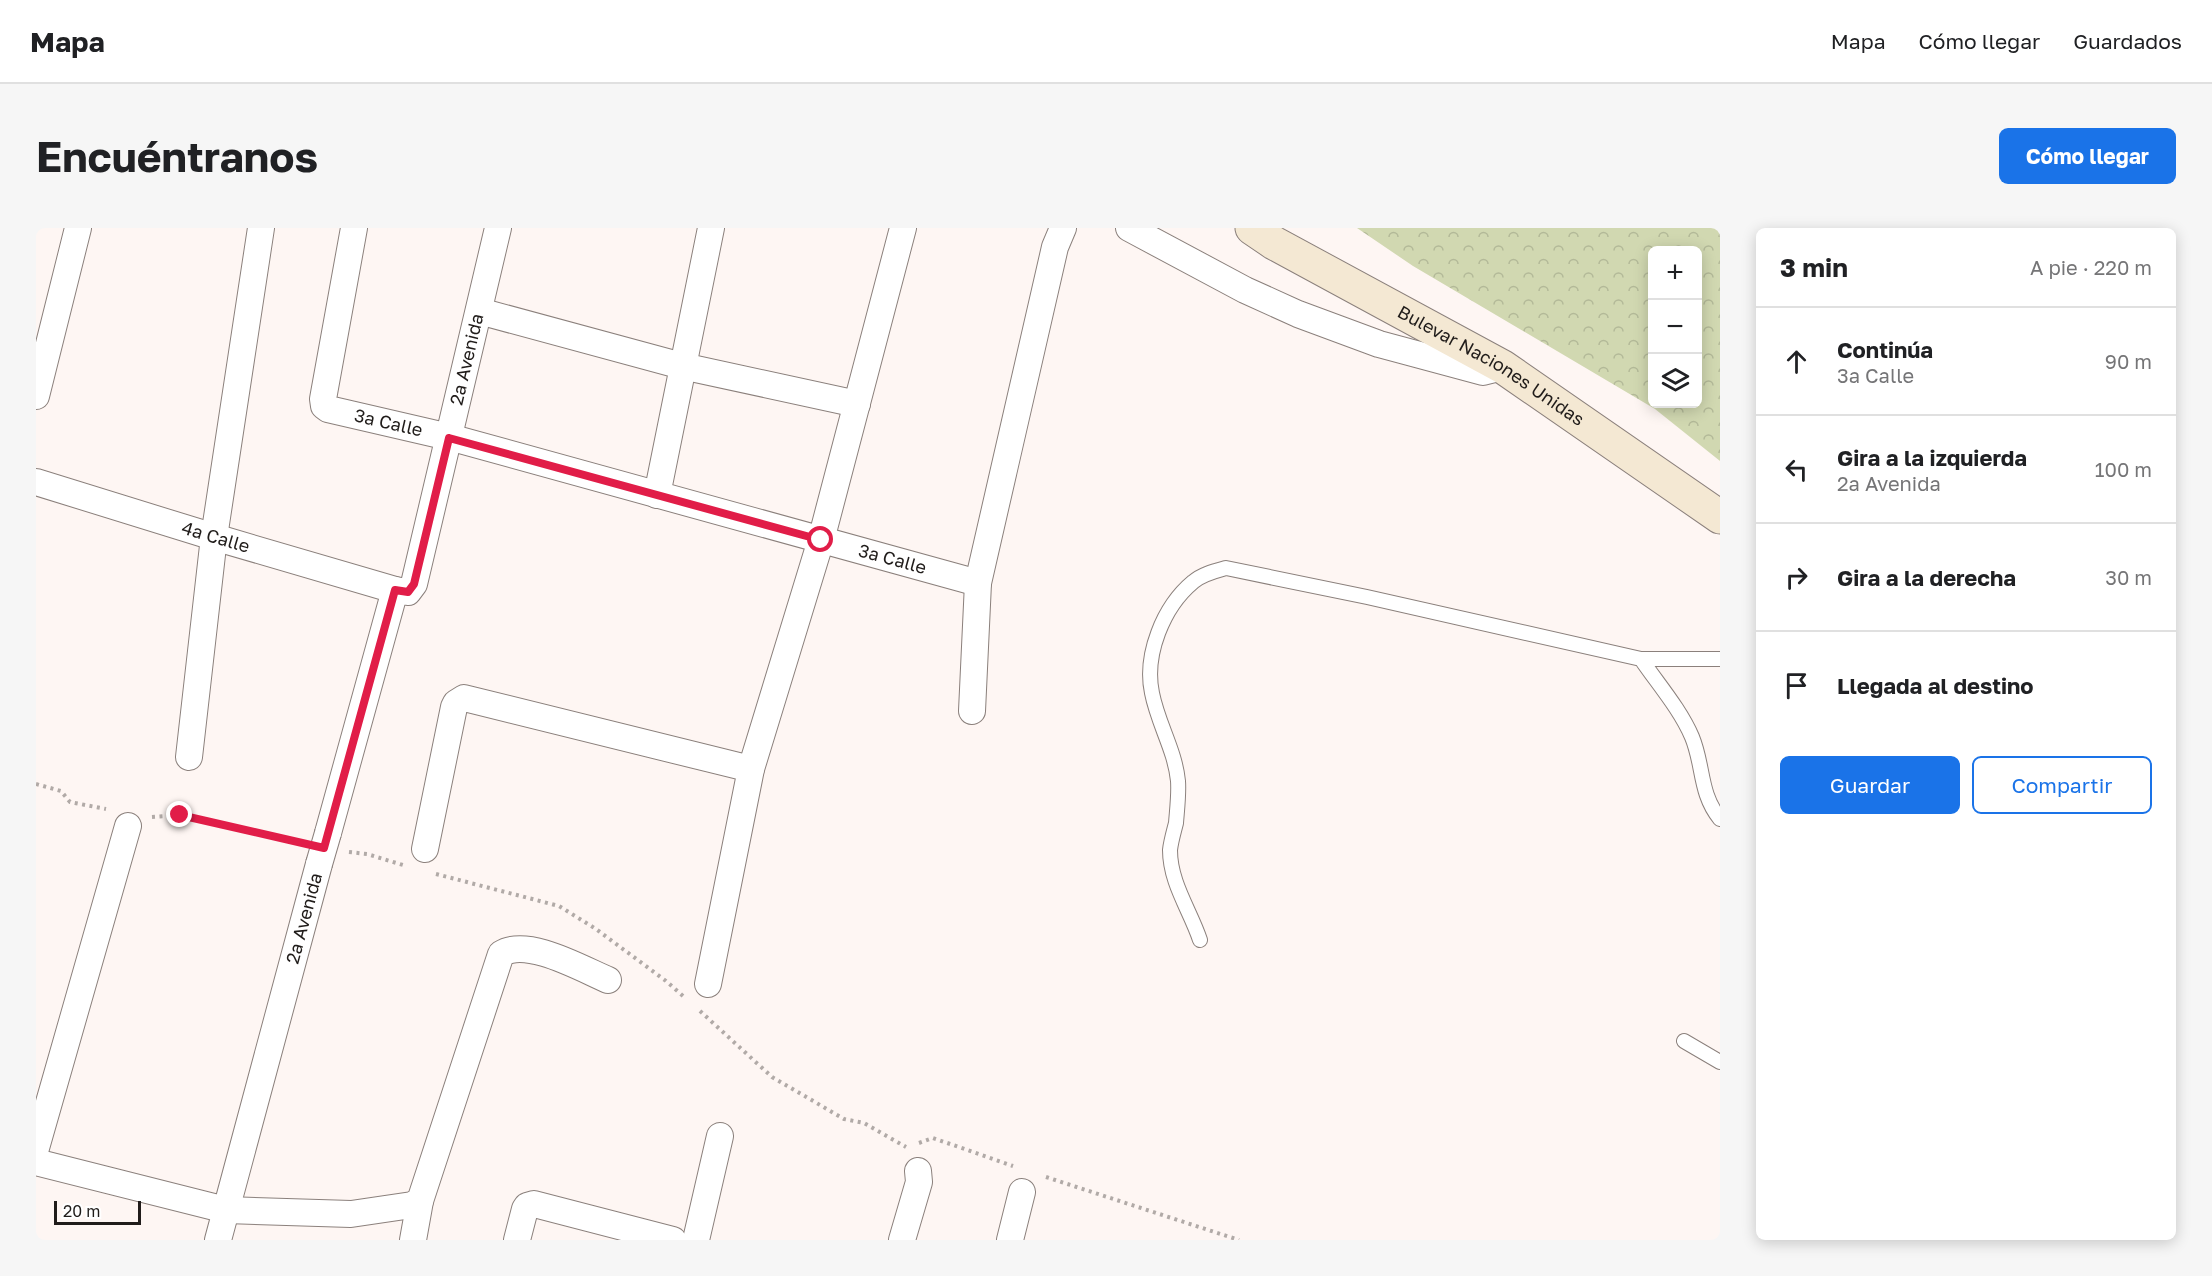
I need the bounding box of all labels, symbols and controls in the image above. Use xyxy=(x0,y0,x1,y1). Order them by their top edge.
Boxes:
text: Mapa xyxy=(30,25,105,58)
text: Mapa xyxy=(1831,28,1886,54)
text: Cómo llegar xyxy=(1919,28,2040,54)
text: Guardados xyxy=(2073,28,2182,54)
button: Cómo llegar xyxy=(1999,128,2176,184)
text: Encuéntranos xyxy=(36,131,318,181)
map controls xyxy=(1648,246,1702,408)
button: + xyxy=(1648,246,1702,300)
text: 3 min xyxy=(1780,252,1848,283)
text: A pie · 220 m xyxy=(2030,255,2152,279)
street label: Bulevar Naciones Unidas xyxy=(1394,300,1589,430)
button: − xyxy=(1648,300,1702,354)
street label: 2a Avenida xyxy=(445,311,487,407)
text: Continúa xyxy=(1837,336,1933,363)
icon: ahead xyxy=(1780,345,1813,378)
text: 90 m xyxy=(2105,349,2152,373)
button: layers xyxy=(1648,354,1702,408)
text: 3a Calle xyxy=(1837,363,1914,387)
street label: 3a Calle xyxy=(352,403,425,441)
text: Gira a la izquierda xyxy=(1837,444,2027,471)
icon: left xyxy=(1780,453,1813,486)
text: 100 m xyxy=(2095,457,2152,481)
text: 2a Avenida xyxy=(1837,471,1941,495)
street label: 4a Calle xyxy=(179,516,253,557)
route start xyxy=(807,526,833,552)
street label: 3a Calle xyxy=(856,539,929,578)
icon: right xyxy=(1780,561,1813,594)
text: Gira a la derecha xyxy=(1837,564,2016,591)
text: 30 m xyxy=(2105,565,2152,589)
icon: arrive xyxy=(1780,669,1813,702)
text: Llegada al destino xyxy=(1837,672,2034,699)
button: Guardar xyxy=(1780,756,1960,814)
button: Compartir xyxy=(1972,756,2152,814)
route end xyxy=(166,801,192,827)
street label: 2a Avenida xyxy=(281,870,326,966)
scale bar xyxy=(54,1198,141,1226)
text: 20 m xyxy=(63,1201,100,1221)

